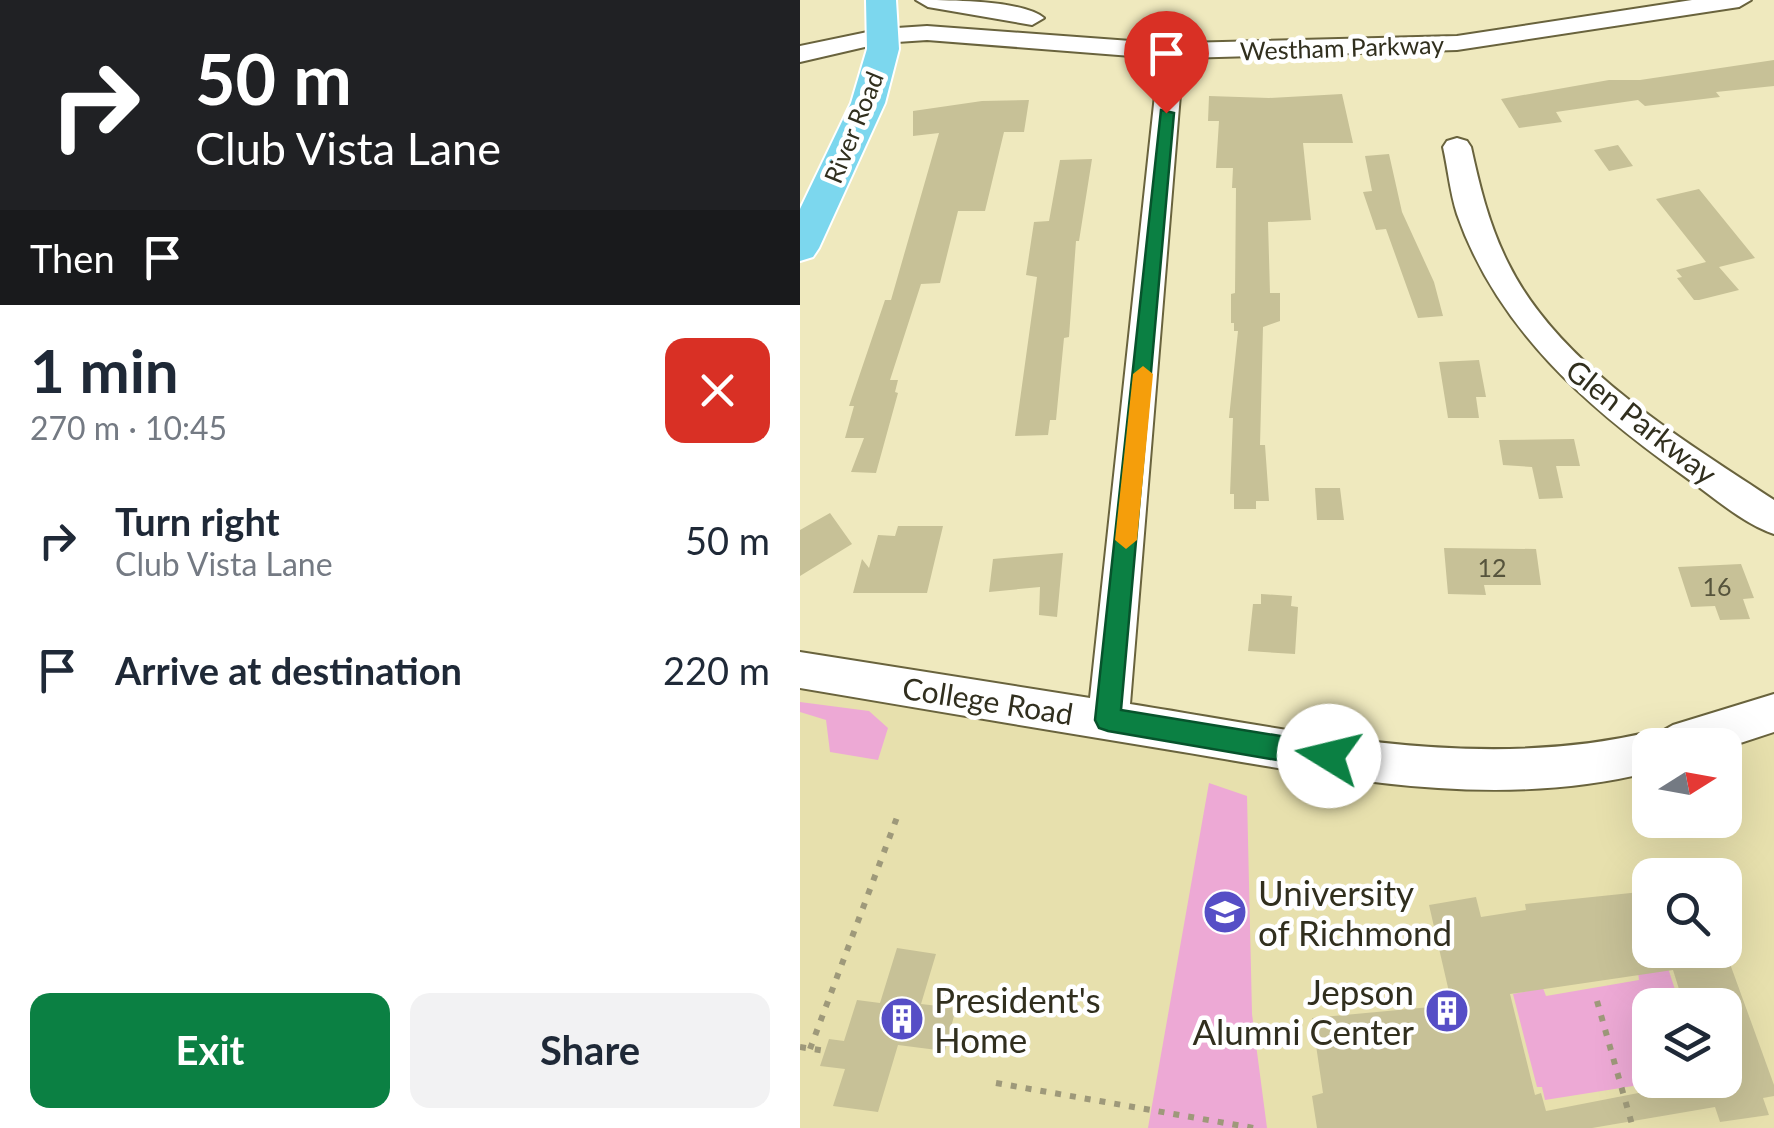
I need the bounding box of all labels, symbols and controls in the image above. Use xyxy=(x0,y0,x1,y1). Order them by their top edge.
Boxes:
pin xyxy=(1124,11,1209,114)
icon: arrive xyxy=(1139,26,1194,81)
street label: Westham Parkway xyxy=(1239,28,1445,66)
text: 50 m xyxy=(195,36,352,120)
icon: right xyxy=(30,40,160,170)
street label: River Road xyxy=(817,67,889,187)
text: Club Vista Lane xyxy=(195,121,501,175)
icon: arrive xyxy=(135,230,190,285)
text: Then xyxy=(30,235,115,281)
text: 1 min xyxy=(30,334,179,406)
button: close xyxy=(665,338,770,443)
street label: Glen Parkway xyxy=(1560,351,1725,491)
text: 270 m · 10:45 xyxy=(30,408,227,447)
text: Turn right xyxy=(115,498,280,544)
icon: right xyxy=(30,513,85,568)
text: 50 m xyxy=(685,517,770,563)
text: Club Vista Lane xyxy=(115,544,333,583)
house number: 12 xyxy=(1477,552,1507,582)
house number: 16 xyxy=(1702,571,1732,601)
icon: arrive xyxy=(30,643,85,698)
text: Arrive at destination xyxy=(115,647,462,693)
text: 220 m xyxy=(663,647,770,693)
street label: College Road xyxy=(900,669,1076,731)
position arrow xyxy=(1277,704,1381,808)
north arrow xyxy=(1632,728,1742,838)
map controls xyxy=(1632,728,1742,1098)
button: search xyxy=(1632,858,1742,968)
place label: University of Richmond xyxy=(1258,871,1452,953)
school or university icon: University of Richmond xyxy=(1202,889,1248,935)
place label: Jepson Alumni Center xyxy=(1192,970,1414,1052)
place label: President's Home xyxy=(934,978,1101,1060)
building icon: Jepson Alumni Center xyxy=(1424,988,1470,1034)
button: layers xyxy=(1632,988,1742,1098)
button: Exit xyxy=(30,993,390,1108)
button: Share xyxy=(410,993,770,1108)
building icon: President's Home xyxy=(879,996,925,1042)

